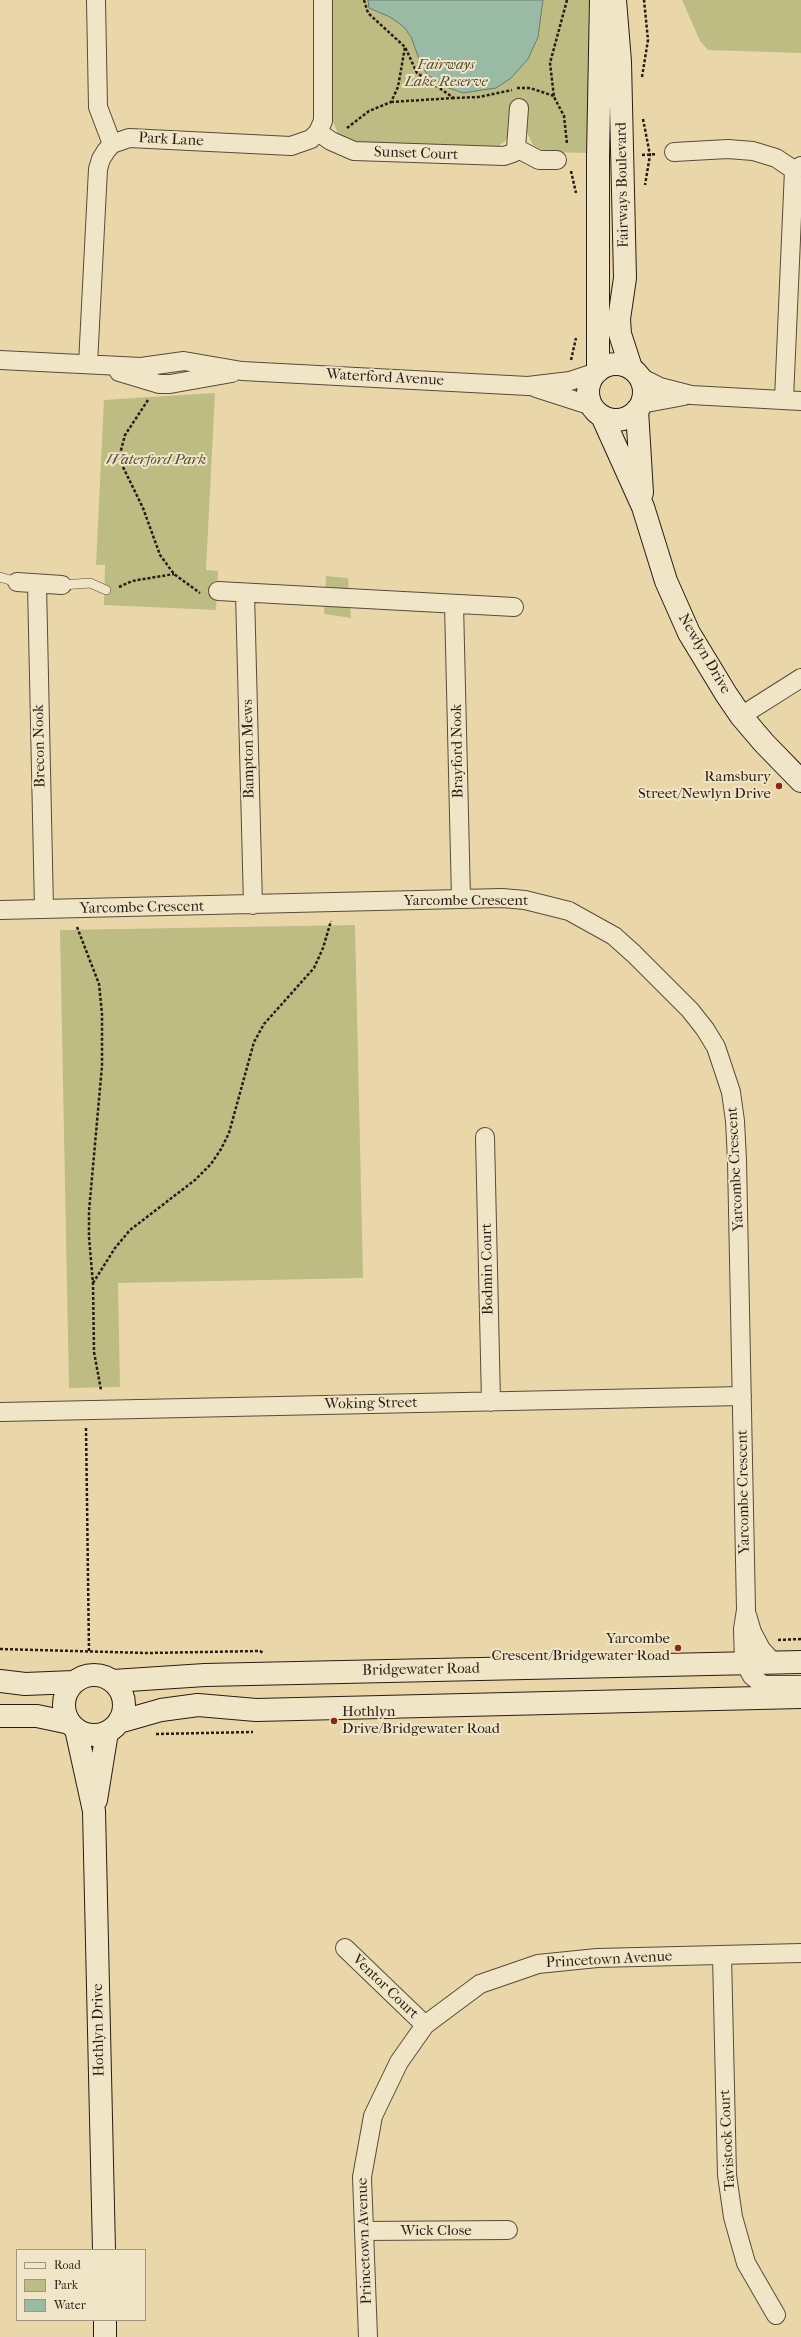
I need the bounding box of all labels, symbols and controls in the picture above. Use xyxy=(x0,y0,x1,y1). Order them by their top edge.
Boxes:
park label: Fairways Lake Reserve xyxy=(405,56,487,91)
street label: Fairways Boulevard xyxy=(613,122,633,248)
street label: Park Lane xyxy=(138,129,204,151)
street label: Sunset Court xyxy=(374,144,458,164)
street label: Waterford Avenue xyxy=(326,366,444,390)
park label: Waterford Park xyxy=(106,451,206,469)
street label: Newlyn Drive xyxy=(674,611,734,697)
street label: Bampton Mews xyxy=(239,699,259,799)
street label: Brecon Nook xyxy=(30,704,50,788)
street label: Brayford Nook xyxy=(448,704,468,798)
place label: Ramsbury Street/Newlyn Drive xyxy=(638,768,771,803)
marker: Ramsbury Street/Newlyn Drive xyxy=(774,781,784,791)
street label: Yarcombe Crescent xyxy=(404,892,528,910)
street label: Yarcombe Crescent xyxy=(80,898,204,918)
street label: Yarcombe Crescent xyxy=(724,1106,748,1232)
street label: Bodmin Court xyxy=(478,1223,498,1315)
street label: Woking Street xyxy=(324,1394,418,1414)
street label: Yarcombe Crescent xyxy=(734,1430,754,1554)
place label: Yarcombe Crescent/Bridgewater Road xyxy=(491,1630,670,1665)
marker: Yarcombe Crescent/Bridgewater Road xyxy=(673,1643,683,1653)
street label: Bridgewater Road xyxy=(362,1660,480,1680)
place label: Hothlyn Drive/Bridgewater Road xyxy=(342,1703,500,1738)
marker: Hothlyn Drive/Bridgewater Road xyxy=(329,1716,339,1726)
street label: Princetown Avenue xyxy=(545,1948,673,1972)
street label: Ventor Court xyxy=(348,1951,422,2023)
street label: Hothlyn Drive xyxy=(89,1983,109,2077)
street label: Tavistock Court xyxy=(716,2089,740,2191)
street label: Princetown Avenue xyxy=(354,2177,376,2305)
street label: Wick Close xyxy=(400,2222,472,2240)
legend xyxy=(16,2249,146,2321)
text: Road xyxy=(54,2258,81,2272)
text: Park xyxy=(54,2278,78,2292)
text: Water xyxy=(54,2298,86,2312)

